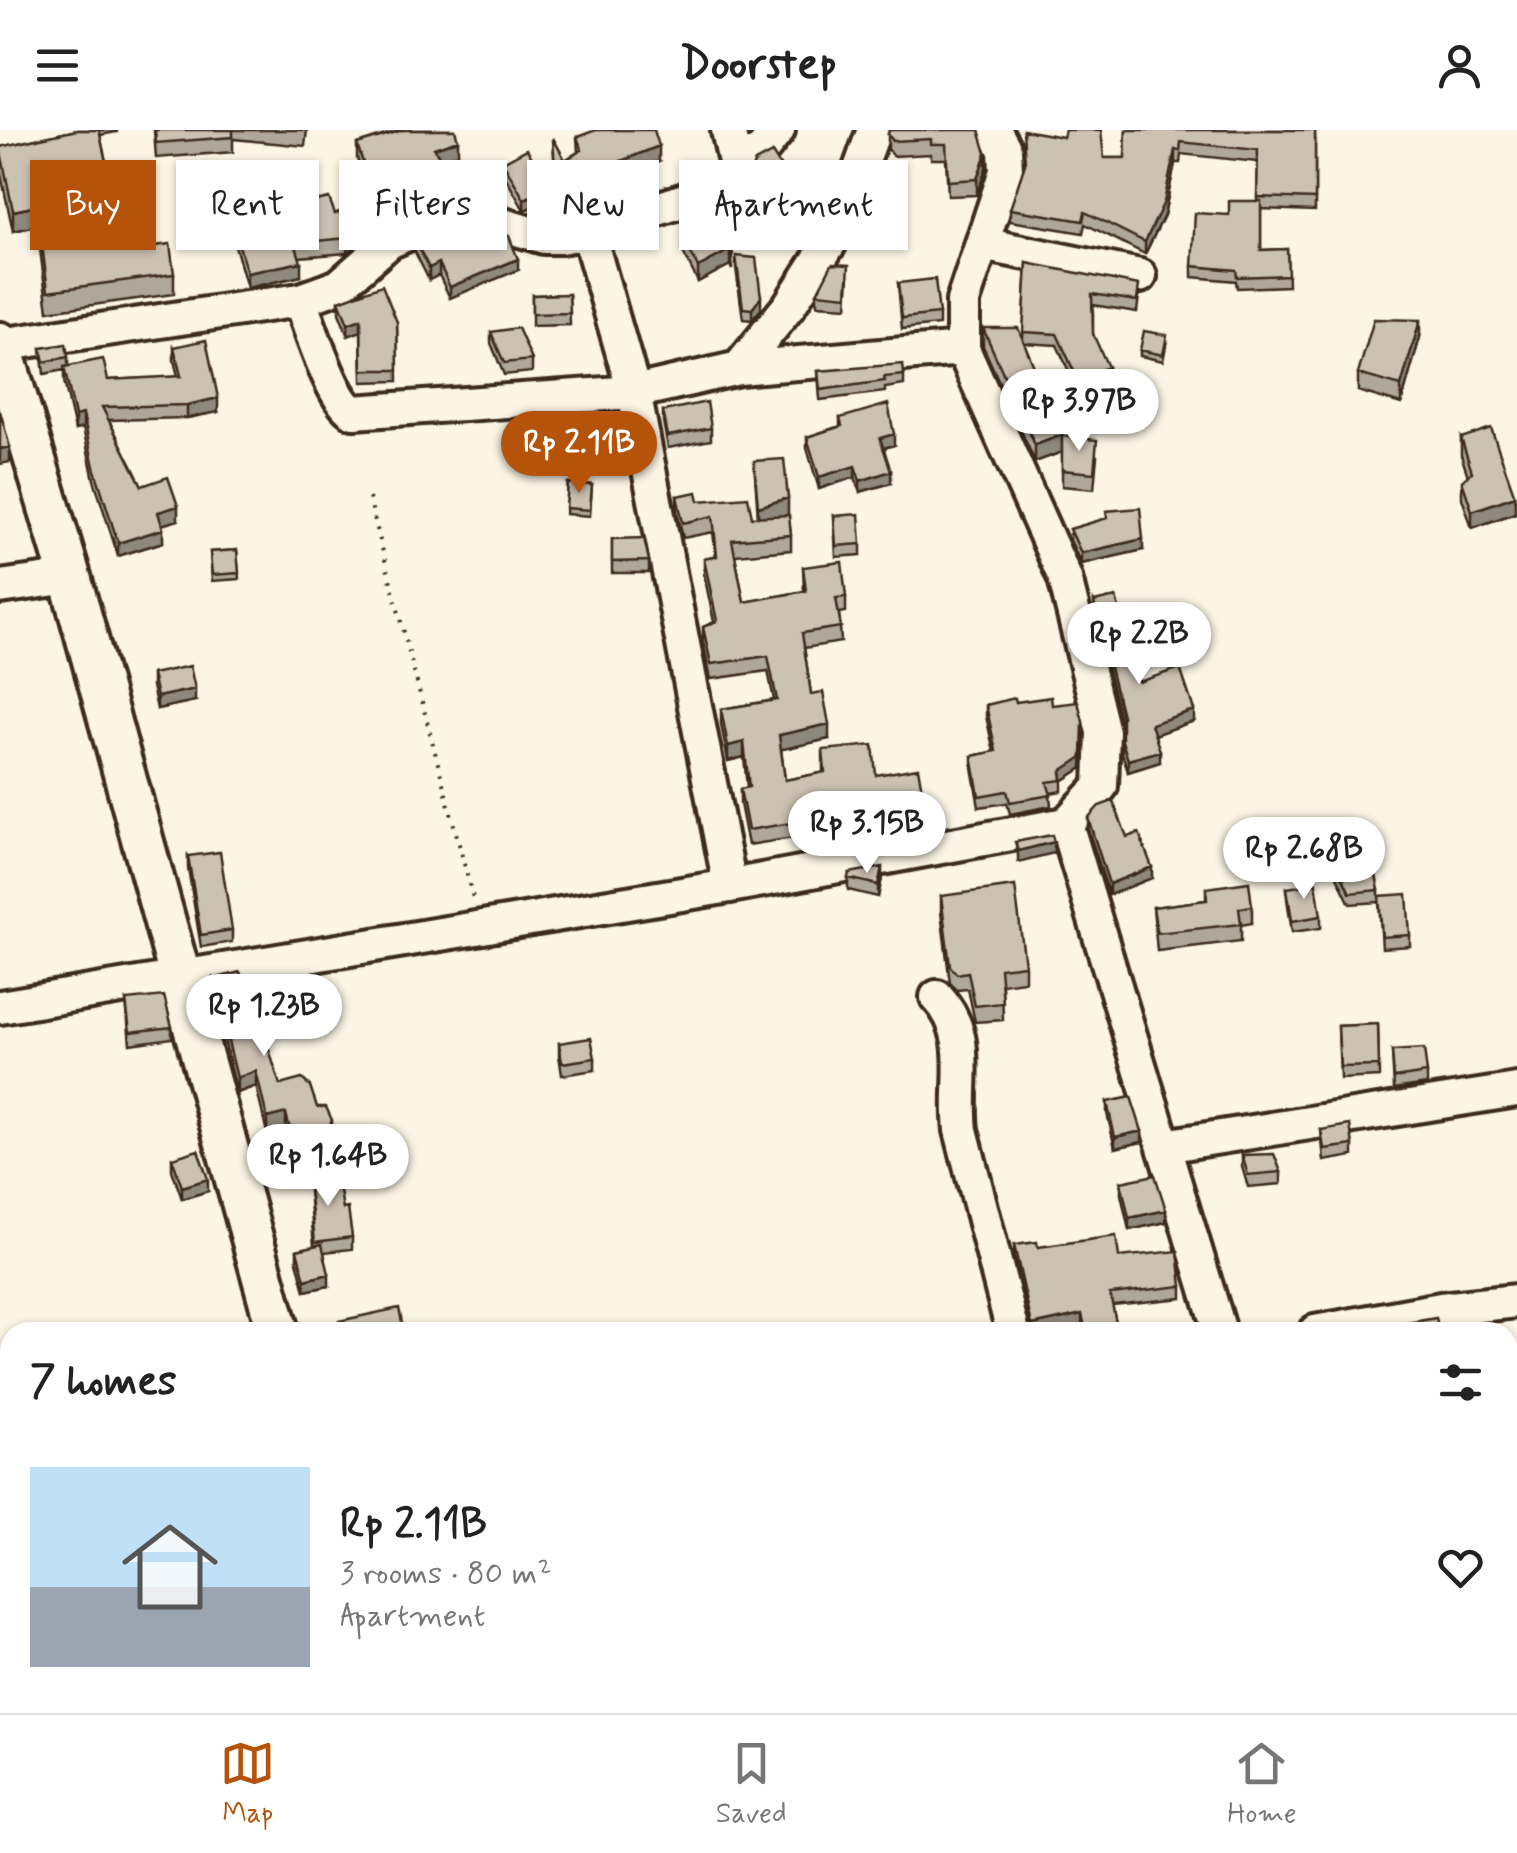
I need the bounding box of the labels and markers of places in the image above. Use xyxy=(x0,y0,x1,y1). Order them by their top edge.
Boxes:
pin: Rp 3.97B xyxy=(976,369,1182,454)
pin: Rp 2.11B xyxy=(476,411,682,496)
pin: Rp 2.2B xyxy=(1047,602,1231,687)
pin: Rp 3.15B xyxy=(764,791,970,876)
pin: Rp 2.68B xyxy=(1201,817,1407,902)
pin: Rp 1.23B xyxy=(161,974,367,1059)
pin: Rp 1.64B xyxy=(225,1124,431,1209)

